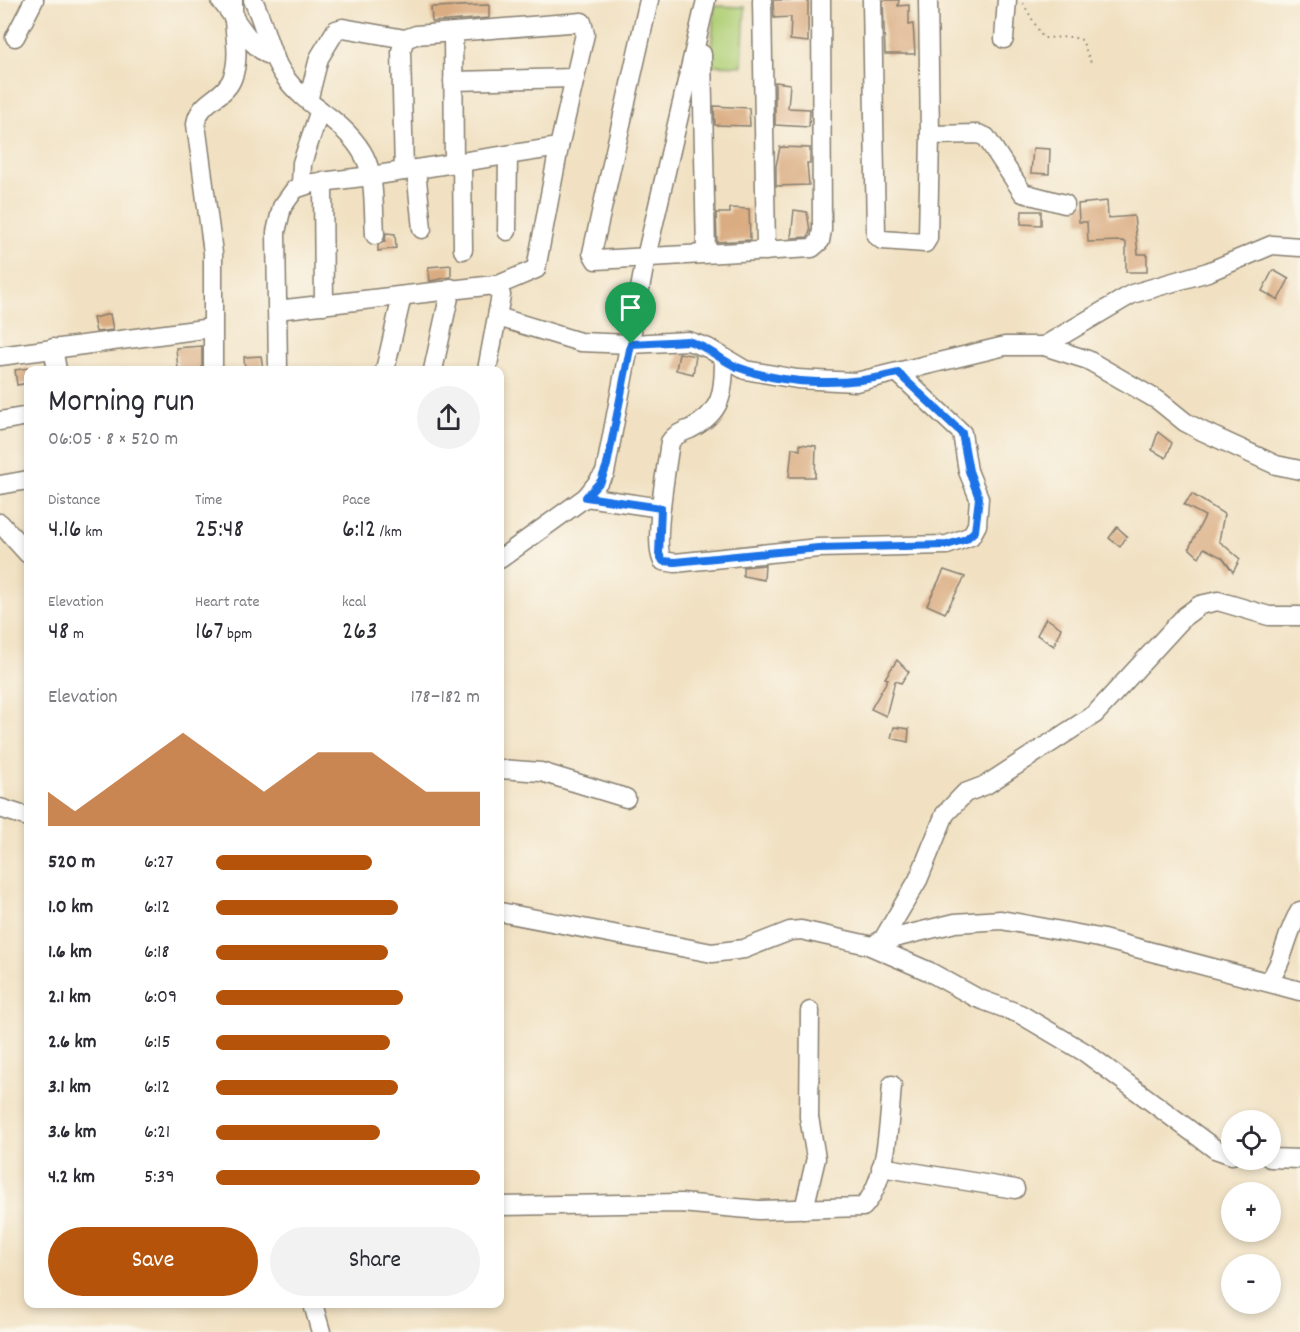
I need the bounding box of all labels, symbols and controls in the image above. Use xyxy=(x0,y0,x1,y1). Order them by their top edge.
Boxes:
pin xyxy=(605,282,656,344)
icon: arrive xyxy=(614,291,647,324)
text: Morning run xyxy=(48,380,195,427)
button: share xyxy=(417,386,480,449)
text: 06:05 · 8 × 520 m xyxy=(48,426,178,454)
text: Distance xyxy=(48,489,100,512)
text: Time xyxy=(195,489,222,512)
text: Pace xyxy=(342,489,370,512)
text: 4.16 xyxy=(48,512,82,549)
text: 25:48 xyxy=(195,512,244,549)
text: 6:12 xyxy=(342,512,376,549)
text: km xyxy=(82,521,103,544)
text: /km xyxy=(376,521,402,544)
text: Elevation xyxy=(48,591,104,614)
text: Heart rate xyxy=(195,591,260,614)
text: kcal xyxy=(342,591,366,614)
text: 48 xyxy=(48,614,69,651)
text: 167 xyxy=(195,614,223,651)
text: 263 xyxy=(342,614,378,651)
text: m xyxy=(69,623,84,646)
text: bpm xyxy=(223,623,252,646)
text: Elevation xyxy=(48,684,118,712)
text: 178–182 m xyxy=(411,684,480,712)
text: 520 m xyxy=(48,849,95,877)
text: 6:27 xyxy=(144,849,174,877)
text: 1.0 km xyxy=(48,894,93,922)
text: 6:12 xyxy=(144,894,170,922)
text: 1.6 km xyxy=(48,939,92,967)
text: 6:18 xyxy=(144,939,170,967)
text: 2.1 km xyxy=(48,984,91,1012)
text: 6:09 xyxy=(144,984,177,1012)
text: 2.6 km xyxy=(48,1029,96,1057)
text: 6:15 xyxy=(144,1029,171,1057)
text: 3.1 km xyxy=(48,1074,91,1102)
text: 6:12 xyxy=(144,1074,170,1102)
map controls xyxy=(1221,1110,1281,1314)
button: locate xyxy=(1221,1110,1281,1170)
text: 3.6 km xyxy=(48,1119,97,1147)
text: 6:21 xyxy=(144,1119,170,1147)
text: 4.2 km xyxy=(48,1164,95,1192)
text: 5:39 xyxy=(144,1164,175,1192)
button: + xyxy=(1221,1182,1281,1242)
button: Save xyxy=(48,1227,258,1296)
button: Share xyxy=(270,1227,480,1296)
button: − xyxy=(1221,1254,1281,1314)

